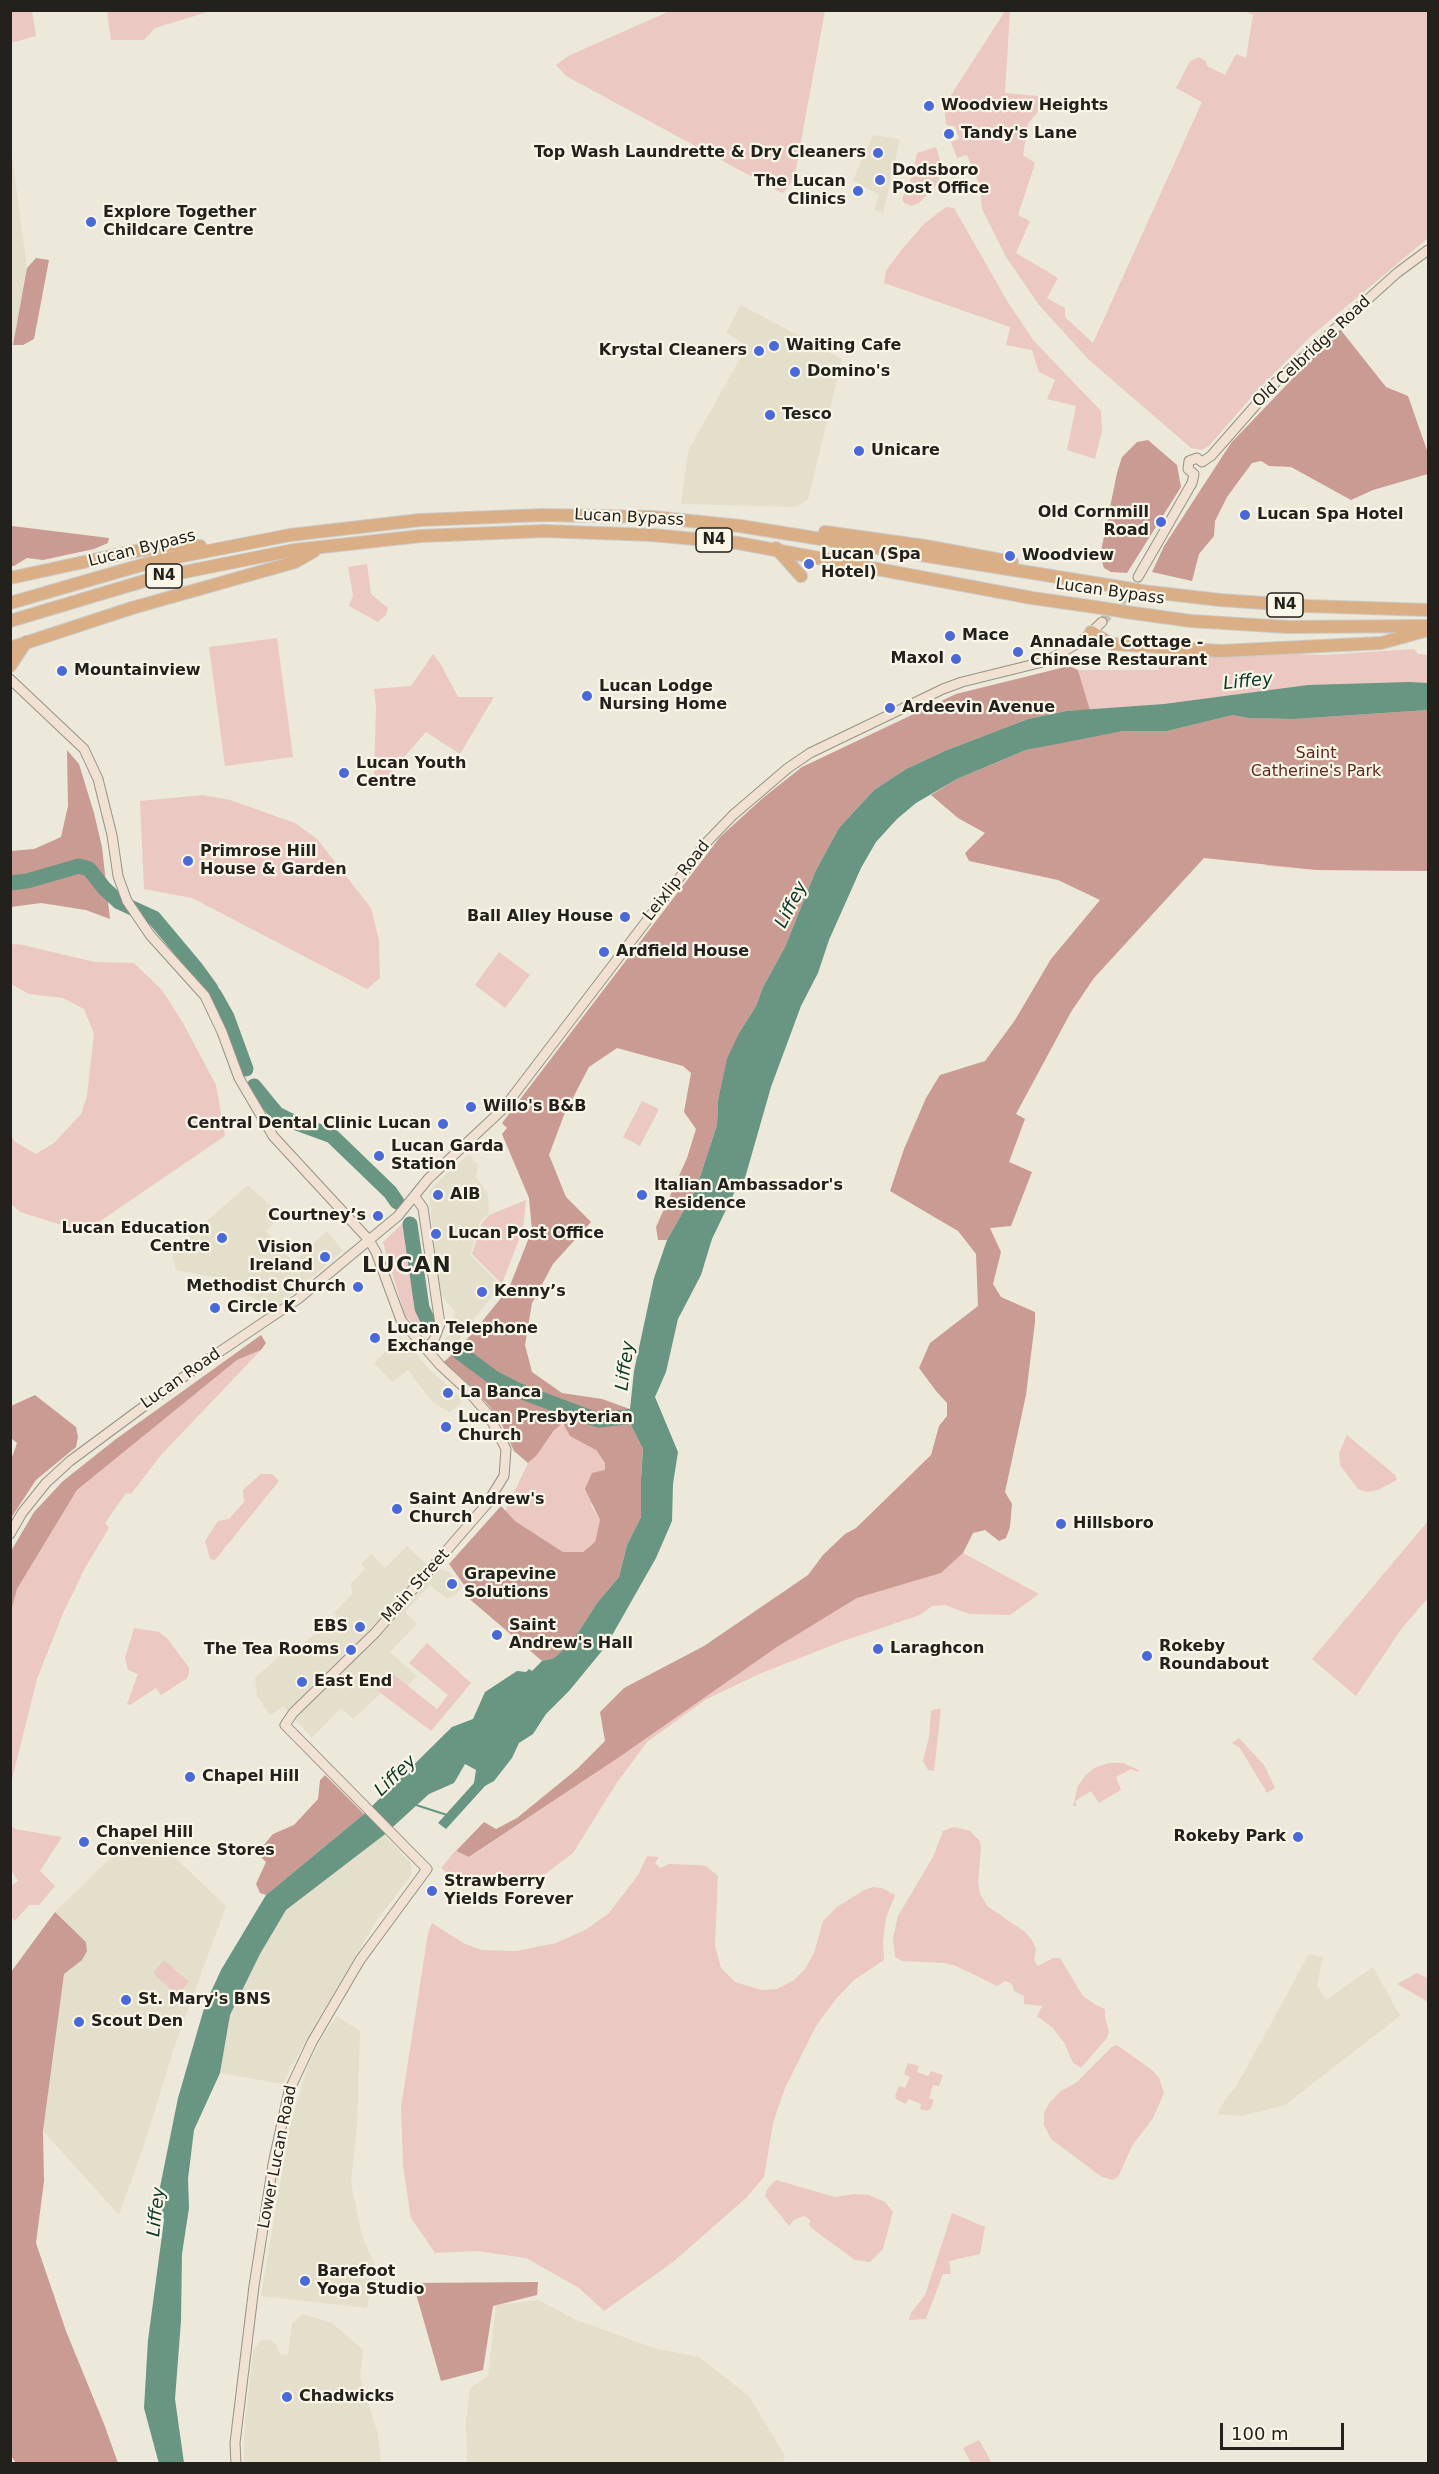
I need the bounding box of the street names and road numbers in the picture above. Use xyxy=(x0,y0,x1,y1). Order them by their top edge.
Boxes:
street label: Old Celbridge Road xyxy=(1249,292,1375,412)
street label: Lucan Bypass xyxy=(574,506,684,530)
street label: Lucan Bypass xyxy=(86,526,198,572)
road number: N4 xyxy=(696,528,732,552)
road number: N4 xyxy=(146,564,182,588)
street label: Lucan Bypass xyxy=(1054,575,1166,609)
road number: N4 xyxy=(1267,593,1303,617)
street label: Leixlip Road xyxy=(640,837,714,925)
street label: Lucan Road xyxy=(138,1345,224,1413)
street label: Main Street xyxy=(378,1545,454,1627)
street label: Lower Lucan Road xyxy=(255,2084,301,2230)

